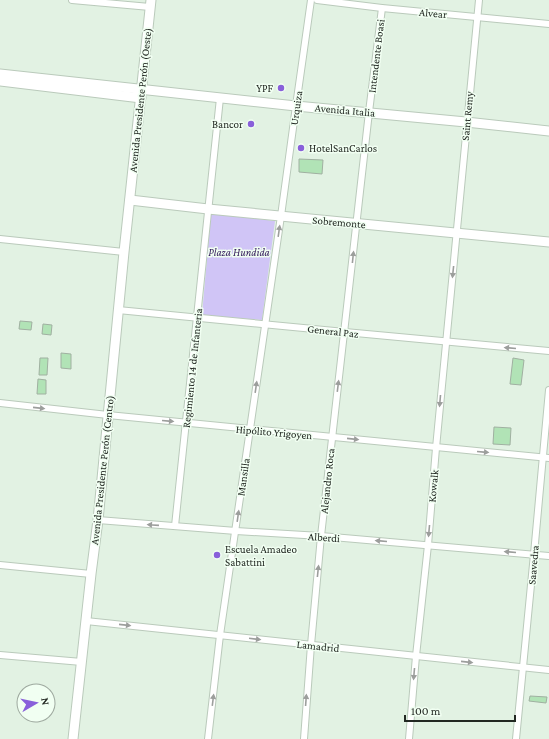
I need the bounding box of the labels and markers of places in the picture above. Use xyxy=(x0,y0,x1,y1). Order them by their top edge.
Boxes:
place label: YPF xyxy=(256,82,274,94)
marker: YPF xyxy=(276,83,286,93)
place label: Bancor xyxy=(212,118,243,130)
marker: Bancor xyxy=(246,119,256,129)
place label: HotelSanCarlos xyxy=(309,142,377,154)
marker: HotelSanCarlos xyxy=(296,143,306,153)
place label: Escuela Amadeo Sabattini xyxy=(225,543,297,568)
marker: Escuela Amadeo Sabattini xyxy=(212,550,222,560)

